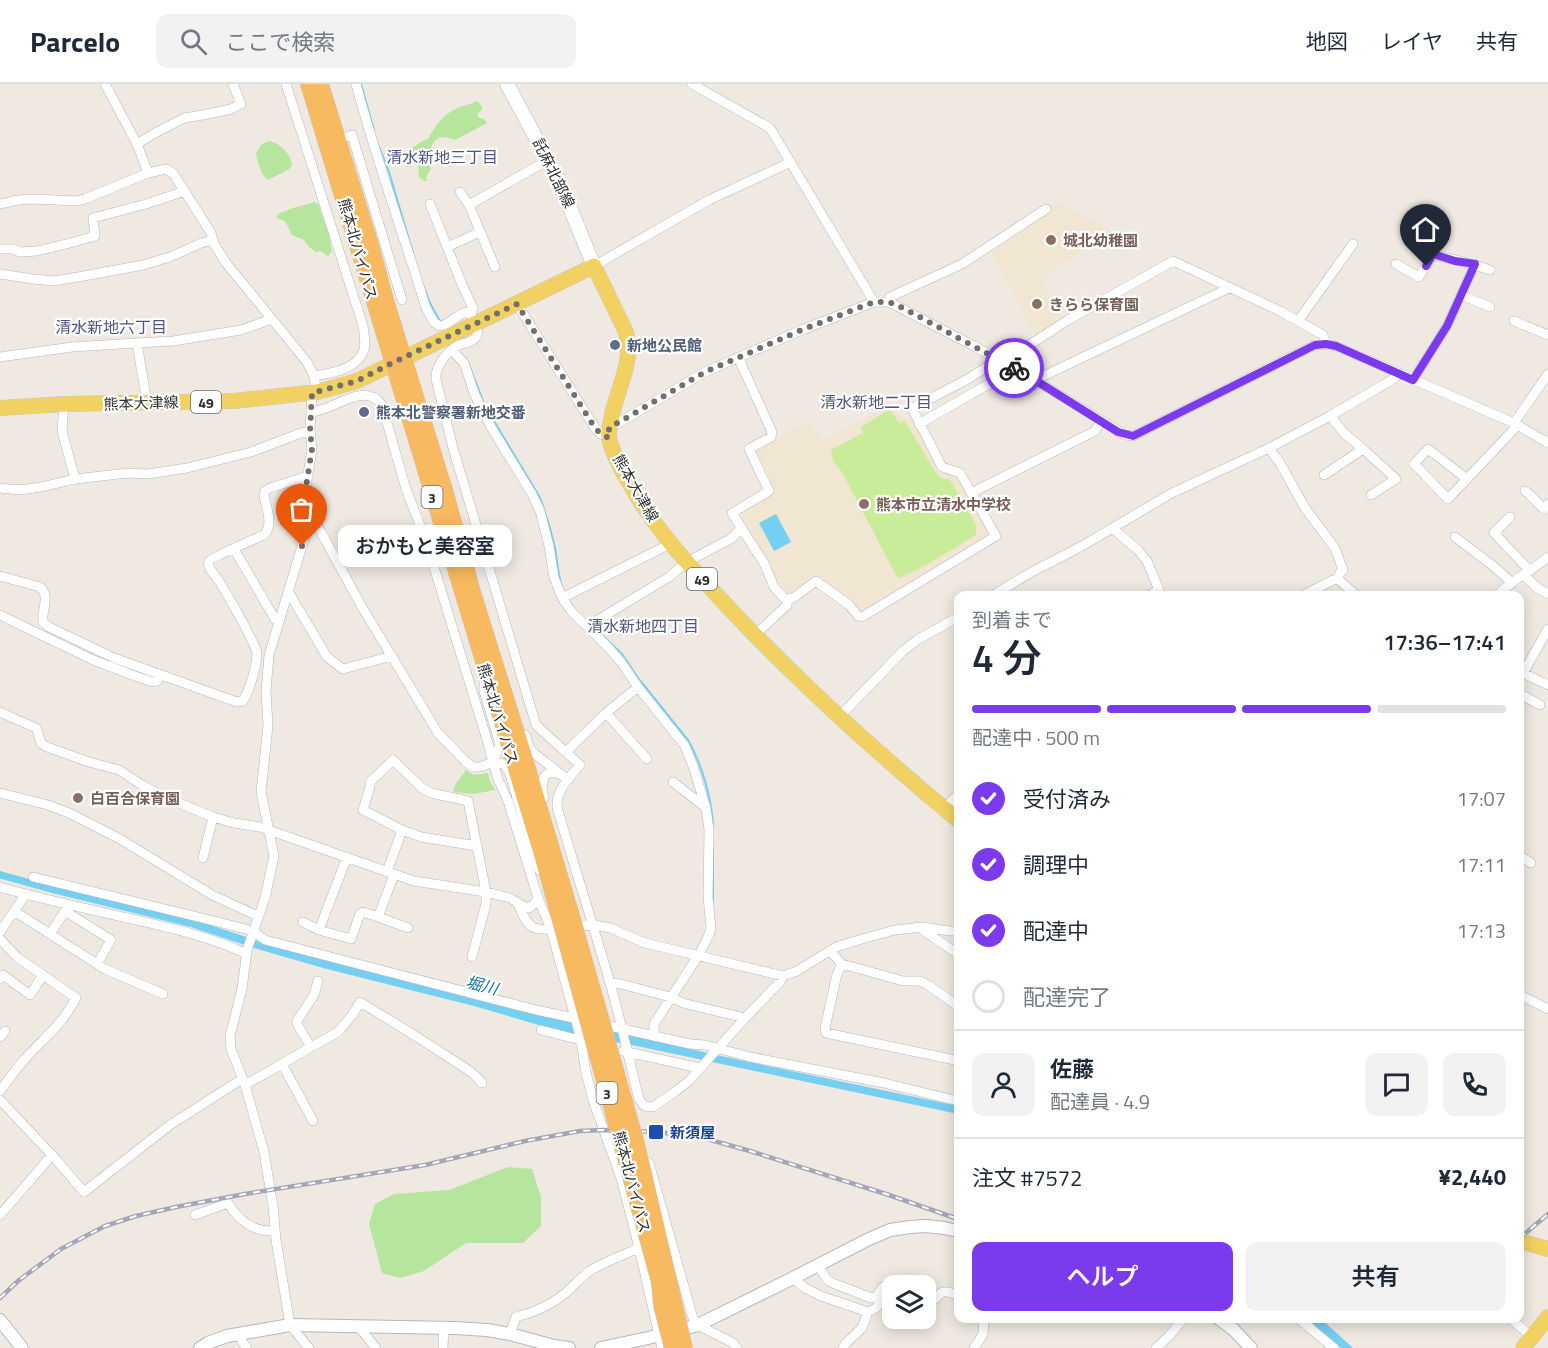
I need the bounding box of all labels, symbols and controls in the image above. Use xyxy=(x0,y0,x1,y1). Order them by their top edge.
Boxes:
search box xyxy=(156,14,576,68)
text: Parcelo xyxy=(30,20,120,63)
icon: search xyxy=(177,25,210,58)
text: ここで検索 xyxy=(225,25,335,59)
text: 地図 xyxy=(1306,25,1348,57)
text: レイヤ xyxy=(1381,25,1443,57)
text: 共有 xyxy=(1476,25,1518,57)
street label: 託麻北部線 xyxy=(527,134,581,212)
district label: 清水新地三丁目 xyxy=(386,145,498,169)
street label: 熊本北バイパス xyxy=(333,196,383,302)
pin xyxy=(1400,204,1451,266)
icon: home xyxy=(1409,213,1442,246)
place label: 城北幼稚園 xyxy=(1063,229,1138,252)
marker: 城北幼稚園 xyxy=(1044,233,1058,247)
place label: きらら保育園 xyxy=(1049,293,1139,316)
marker: きらら保育園 xyxy=(1030,297,1044,311)
district label: 清水新地六丁目 xyxy=(55,315,167,339)
place label: 新地公民館 xyxy=(627,334,702,357)
marker: 新地公民館 xyxy=(608,338,622,352)
courier xyxy=(984,338,1044,398)
icon: bike xyxy=(998,352,1031,385)
street label: 熊本大津線 xyxy=(103,390,179,416)
district label: 清水新地二丁目 xyxy=(820,390,932,414)
road number: 49 xyxy=(191,391,221,413)
place label: 熊本北警察署新地交番 xyxy=(376,401,526,424)
marker: 熊本北警察署新地交番 xyxy=(357,405,371,419)
street label: 熊本大津線 xyxy=(607,450,665,526)
pin xyxy=(276,484,327,546)
road number: 3 xyxy=(422,486,442,508)
icon: bag xyxy=(285,493,318,526)
place label: 熊本市立清水中学校 xyxy=(876,493,1011,516)
marker: 熊本市立清水中学校 xyxy=(857,497,871,511)
callout: おかもと美容室 xyxy=(338,525,512,567)
text: おかもと美容室 xyxy=(355,530,495,561)
road number: 49 xyxy=(687,568,717,590)
text: 到着まで xyxy=(972,604,1052,635)
district label: 清水新地四丁目 xyxy=(587,614,699,638)
text: 17:36–17:41 xyxy=(1383,625,1506,659)
text: 4 分 xyxy=(972,628,1041,687)
street label: 熊本北バイパス xyxy=(472,661,524,767)
text: 配達中 · 500 m xyxy=(972,722,1100,753)
icon: check xyxy=(972,782,1005,815)
text: 受付済み xyxy=(1023,782,1111,816)
text: 17:07 xyxy=(1457,783,1506,814)
place label: 白百合保育園 xyxy=(90,787,180,810)
marker: 白百合保育園 xyxy=(71,791,85,805)
icon: check xyxy=(972,848,1005,881)
text: 調理中 xyxy=(1023,848,1089,882)
text: 17:11 xyxy=(1457,849,1506,880)
icon: check xyxy=(972,914,1005,947)
text: 配達中 xyxy=(1023,914,1089,948)
text: 17:13 xyxy=(1457,915,1506,946)
water label: 堀川 xyxy=(463,969,502,1001)
text: 配達完了 xyxy=(1023,980,1111,1014)
text: 佐藤 xyxy=(1050,1052,1094,1086)
button: person xyxy=(972,1053,1035,1116)
button: chat xyxy=(1365,1053,1428,1116)
button: phone xyxy=(1443,1053,1506,1116)
road number: 3 xyxy=(596,1082,618,1104)
text: 配達員 · 4.9 xyxy=(1050,1086,1150,1117)
place label: 新須屋 xyxy=(670,1121,715,1144)
marker: 新須屋 xyxy=(647,1123,665,1141)
street label: 熊本北バイパス xyxy=(607,1128,657,1236)
text: ¥2,440 xyxy=(1439,1160,1506,1194)
text: 注文 #7572 xyxy=(972,1161,1082,1195)
button: ヘルプ xyxy=(972,1242,1233,1311)
button: 共有 xyxy=(1245,1242,1506,1311)
map controls xyxy=(882,1275,936,1329)
button: layers xyxy=(882,1275,936,1329)

